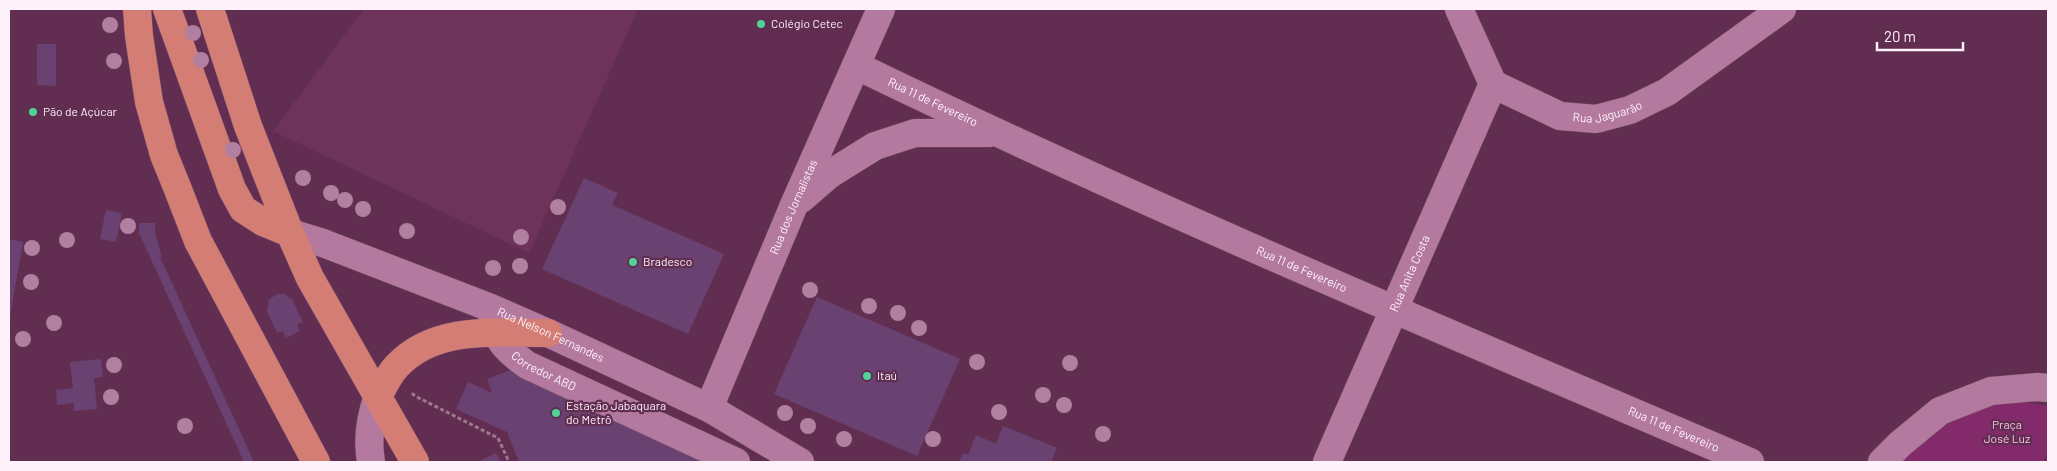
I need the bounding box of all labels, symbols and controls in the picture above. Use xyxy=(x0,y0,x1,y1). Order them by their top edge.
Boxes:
place label: Colégio Cetec xyxy=(771,16,843,30)
marker: Colégio Cetec xyxy=(755,18,767,30)
scale bar xyxy=(1877,20,1963,52)
text: 20 m xyxy=(1884,27,1916,45)
street label: Rua 11 de Fevereiro xyxy=(886,74,980,129)
street label: Rua Jaguarão xyxy=(1572,97,1644,125)
place label: Pão de Açúcar xyxy=(43,104,118,118)
marker: Pão de Açúcar xyxy=(27,106,39,118)
street label: Rua dos Jornalistas xyxy=(766,157,819,256)
street label: Rua Anita Costa xyxy=(1386,233,1432,313)
street label: Rua 11 de Fevereiro xyxy=(1254,242,1350,294)
place label: Bradesco xyxy=(643,254,692,268)
marker: Bradesco xyxy=(627,256,639,268)
street label: Rua Nelson Fernandes xyxy=(496,304,607,364)
street label: Corredor ABD xyxy=(509,348,579,393)
place label: Itaú xyxy=(877,368,897,382)
marker: Itaú xyxy=(861,370,873,382)
place label: Estação Jabaquara do Metrô xyxy=(566,398,666,426)
street label: Rua 11 de Fevereiro xyxy=(1626,403,1722,454)
marker: Estação Jabaquara do Metrô xyxy=(550,407,562,419)
park label: Praça José Luz xyxy=(1984,417,2030,445)

